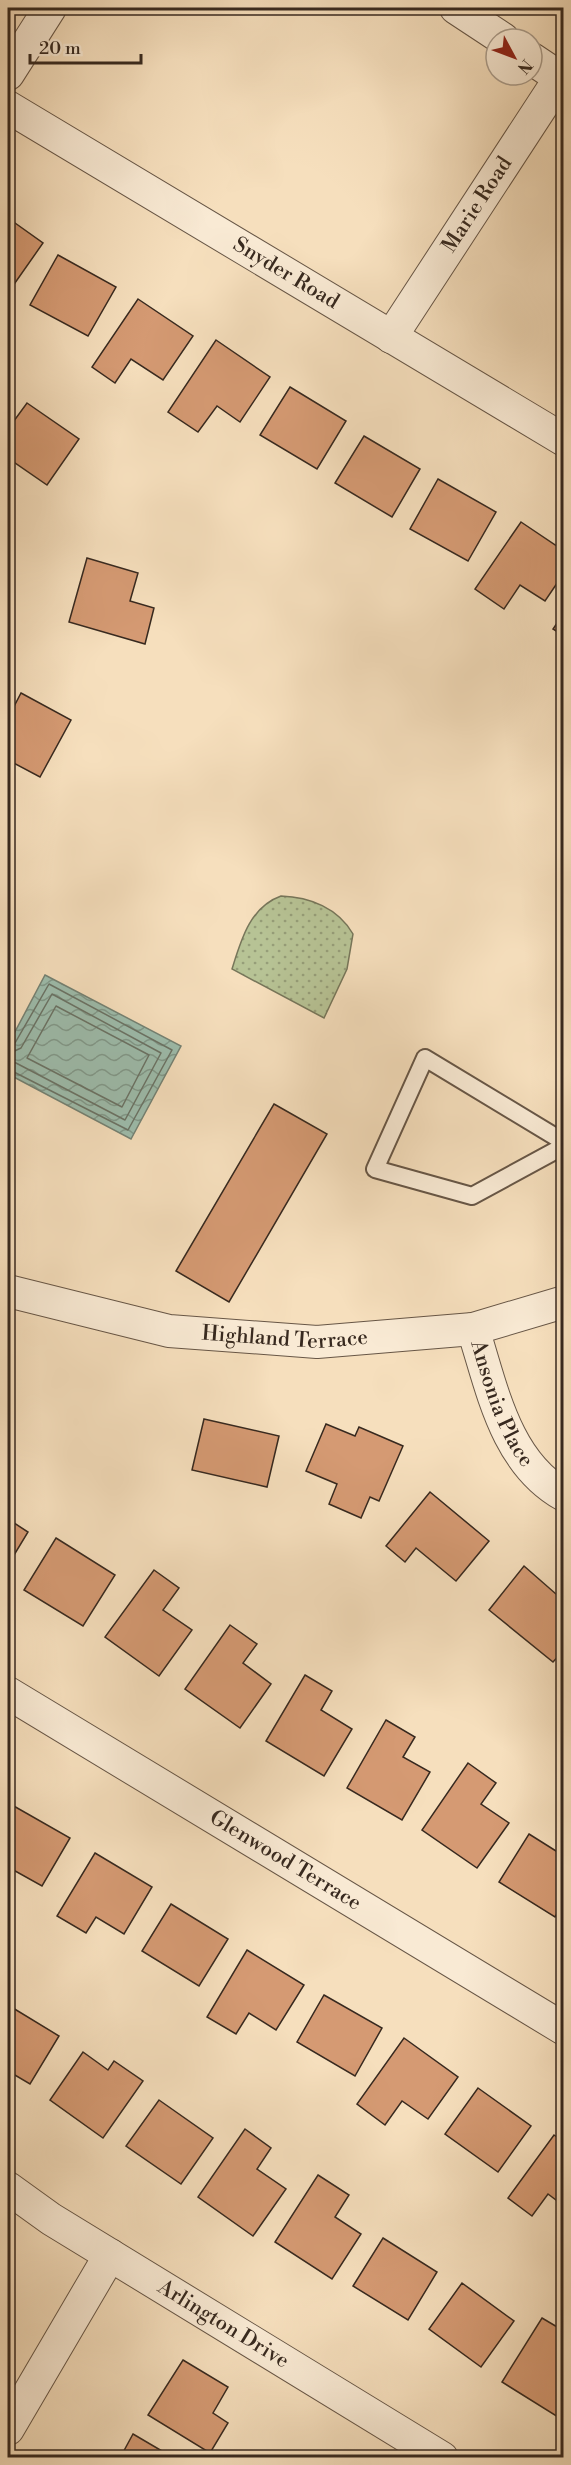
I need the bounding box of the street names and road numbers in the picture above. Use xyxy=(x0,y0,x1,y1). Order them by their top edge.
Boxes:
street label: Marie Road xyxy=(437,152,518,258)
street label: Snyder Road xyxy=(228,232,344,315)
street label: Highland Terrace xyxy=(201,1320,369,1355)
street label: Ansonia Place xyxy=(464,1336,539,1472)
street label: Glenwood Terrace xyxy=(205,1805,366,1916)
street label: Arlington Drive xyxy=(152,2274,294,2374)

